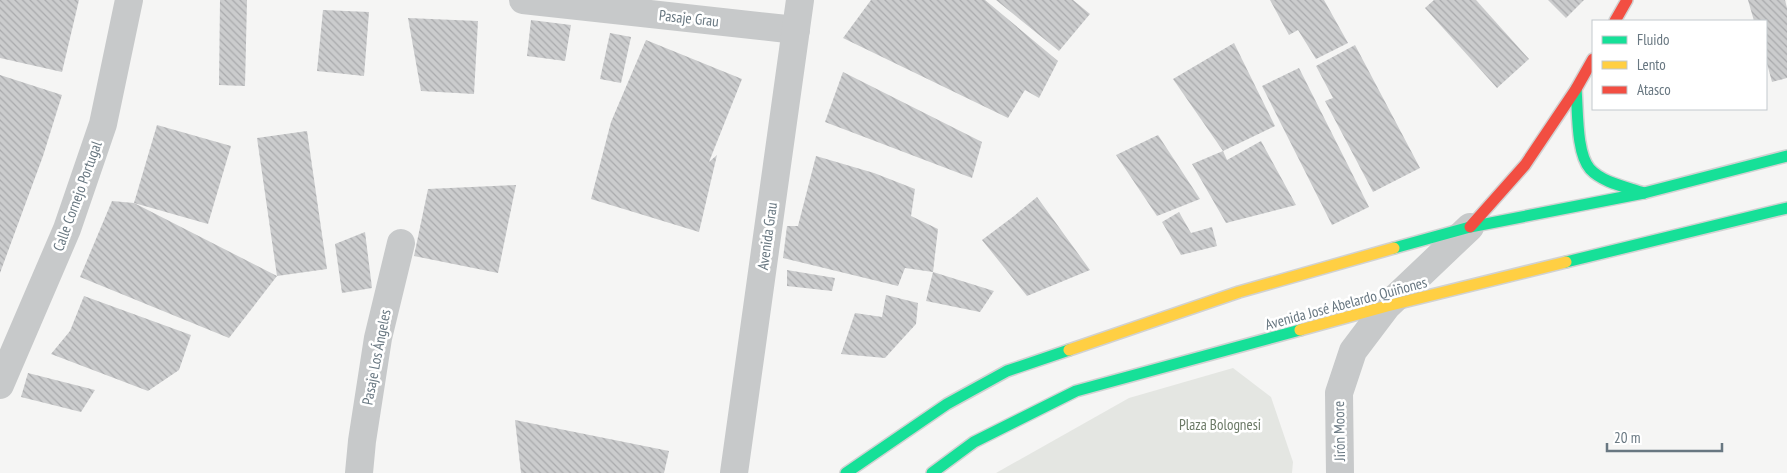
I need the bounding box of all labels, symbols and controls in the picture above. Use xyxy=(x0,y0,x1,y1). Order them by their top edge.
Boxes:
street label: Pasaje Grau xyxy=(658,5,720,31)
legend xyxy=(1592,20,1767,110)
text: Fluido xyxy=(1637,30,1669,49)
text: Lento xyxy=(1637,55,1666,74)
text: Atasco xyxy=(1637,80,1671,99)
street label: Calle Cornejo Portugal xyxy=(48,138,106,254)
street label: Avenida Grau xyxy=(753,201,781,271)
street label: Avenida José Abelardo Quiñones xyxy=(1263,272,1429,334)
street label: Pasaje Los Ángeles xyxy=(357,308,395,406)
street label: Jirón Moore xyxy=(1329,401,1349,462)
park label: Plaza Bolognesi xyxy=(1179,415,1261,434)
scale bar xyxy=(1607,420,1722,452)
text: 20 m xyxy=(1614,428,1640,447)

